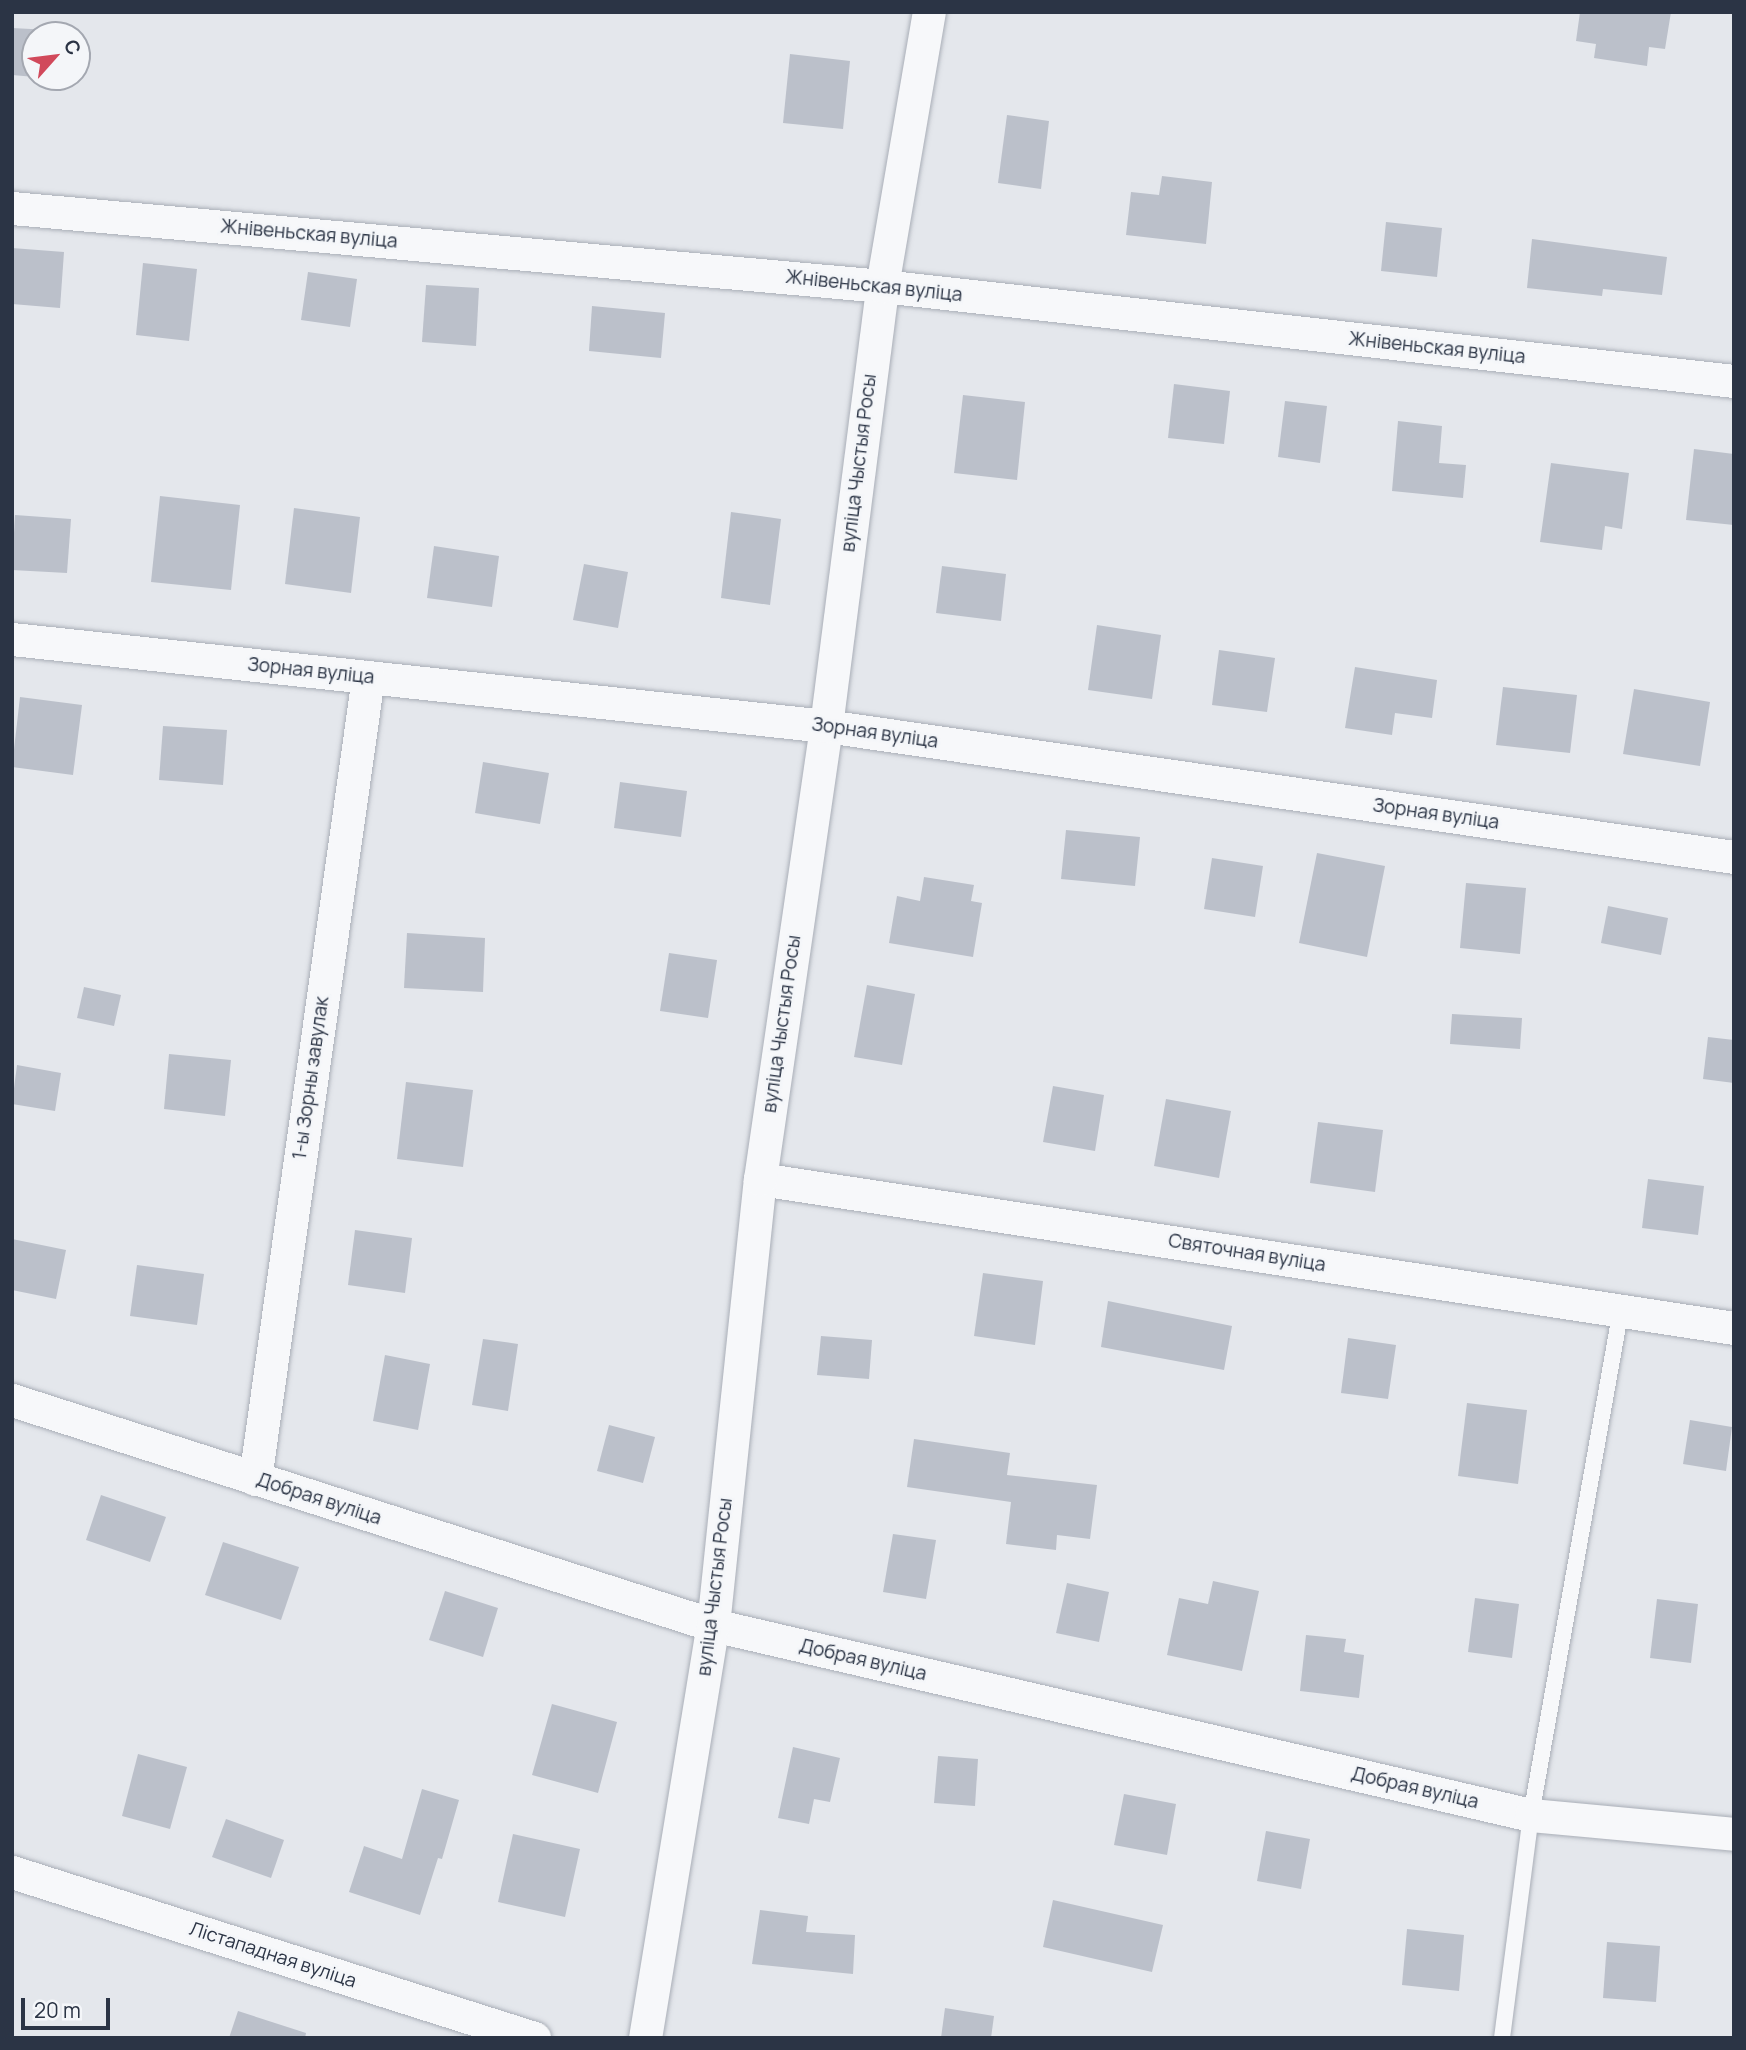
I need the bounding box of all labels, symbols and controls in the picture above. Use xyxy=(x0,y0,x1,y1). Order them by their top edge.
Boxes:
north arrow xyxy=(21,21,91,91)
text: С xyxy=(58,35,88,59)
street label: Жнівеньская вуліца xyxy=(220,215,398,253)
street label: Жнівеньская вуліца xyxy=(785,265,963,307)
street label: Жнівеньская вуліца xyxy=(1348,327,1526,369)
street label: вуліца Чыстыя Росы xyxy=(837,373,881,553)
street label: Зорная вуліца xyxy=(246,653,376,689)
street label: Зорная вуліца xyxy=(810,713,940,753)
street label: Зорная вуліца xyxy=(1371,794,1501,834)
street label: вуліца Чыстыя Росы xyxy=(758,934,806,1114)
street label: 1-ы Зорны завулак xyxy=(288,995,334,1161)
street label: Святочная вуліца xyxy=(1167,1229,1327,1277)
street label: Добрая вуліца xyxy=(254,1468,384,1530)
street label: вуліца Чыстыя Росы xyxy=(693,1497,737,1677)
street label: Добрая вуліца xyxy=(797,1634,929,1686)
street label: Добрая вуліца xyxy=(1349,1762,1481,1814)
street label: Лістападная вуліца xyxy=(187,1917,359,1993)
scale bar xyxy=(24,1983,114,2027)
text: 20 m xyxy=(34,1996,81,2024)

